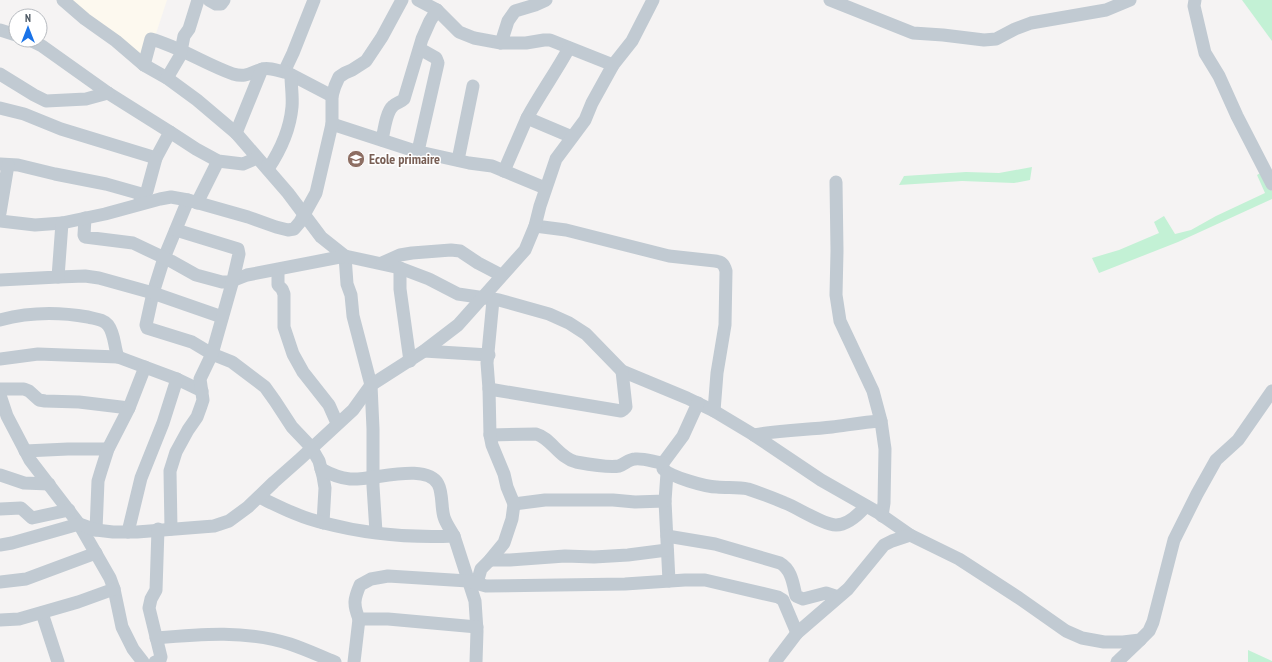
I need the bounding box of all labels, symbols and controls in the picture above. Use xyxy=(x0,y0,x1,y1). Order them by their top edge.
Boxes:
north arrow xyxy=(8,8,48,48)
text: N xyxy=(25,11,31,25)
school or university icon: Ecole primaire xyxy=(346,149,366,169)
place label: Ecole primaire xyxy=(369,150,440,168)

